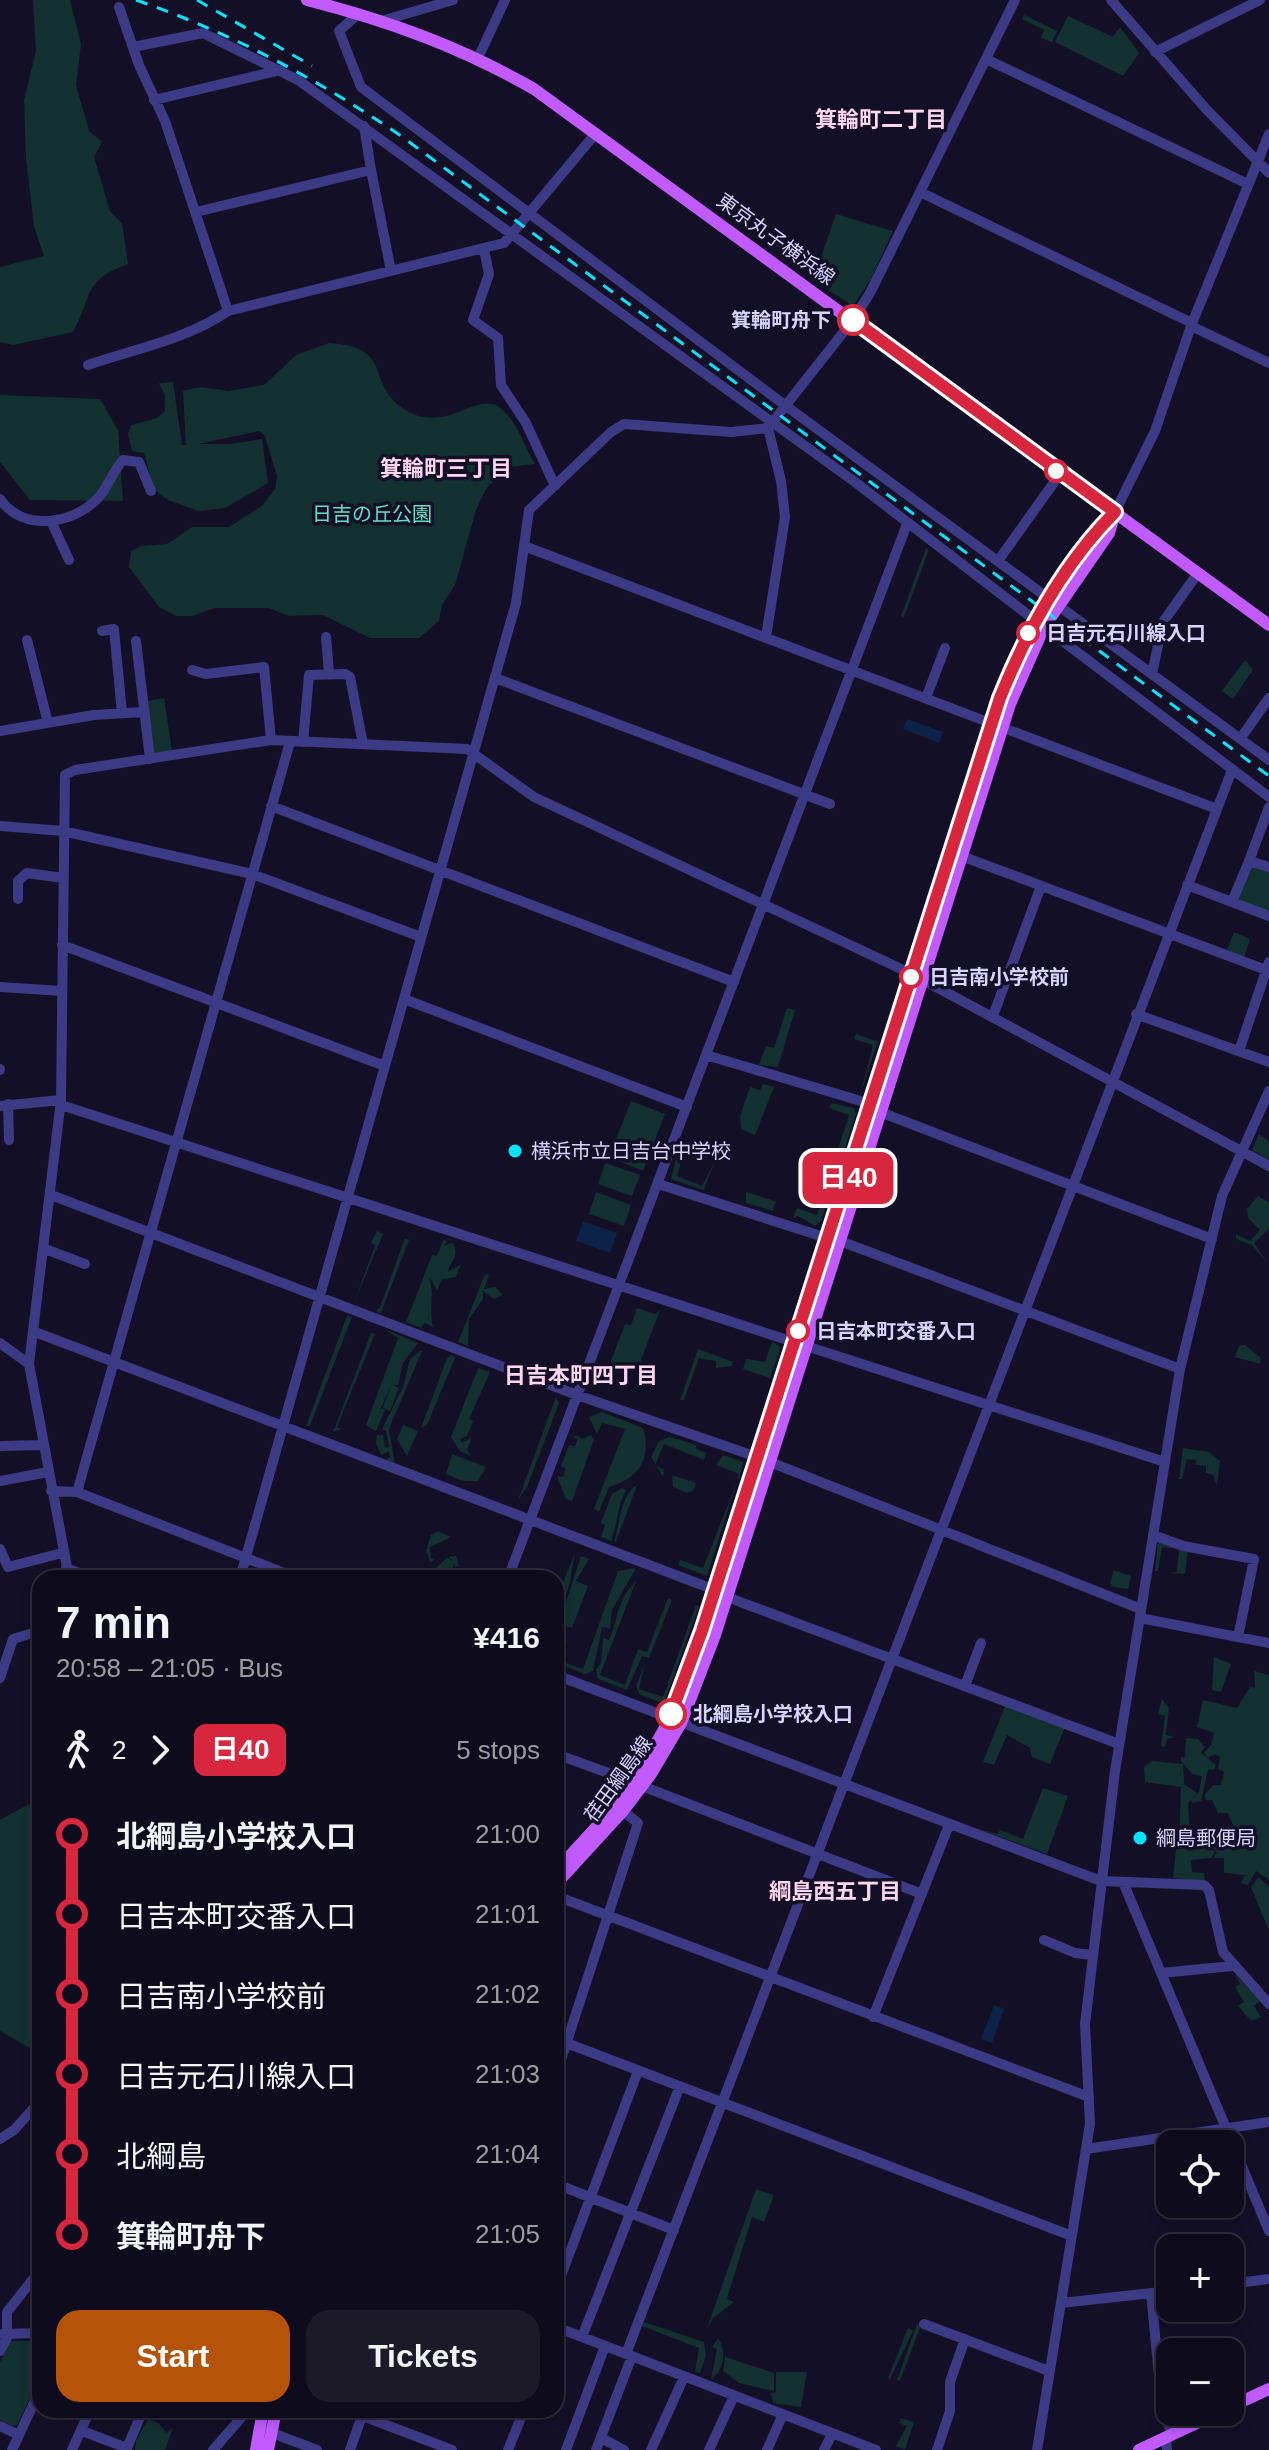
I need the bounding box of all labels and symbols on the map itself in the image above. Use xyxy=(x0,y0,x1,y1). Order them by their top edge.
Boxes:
district label: 箕輪町二丁目 xyxy=(815,107,947,132)
street label: 東京丸子横浜線 xyxy=(713,189,839,289)
marker: 箕輪町舟下 xyxy=(838,305,868,335)
place label: 箕輪町舟下 xyxy=(731,309,831,331)
district label: 箕輪町三丁目 xyxy=(380,456,512,481)
unlabelled marker xyxy=(1045,460,1067,482)
park label: 日吉の丘公園 xyxy=(312,503,432,525)
marker: 日吉元石川線入口 xyxy=(1017,622,1039,644)
place label: 日吉元石川線入口 xyxy=(1046,622,1206,644)
marker: 日吉南小学校前 xyxy=(900,966,922,988)
place label: 日吉南小学校前 xyxy=(929,966,1069,988)
place label: 横浜市立日吉台中学校 xyxy=(531,1140,731,1162)
marker: 横浜市立日吉台中学校 xyxy=(506,1142,524,1160)
line badge: 日40 xyxy=(802,1152,894,1204)
marker: 日吉本町交番入口 xyxy=(787,1320,809,1342)
place label: 日吉本町交番入口 xyxy=(816,1320,976,1342)
district label: 日吉本町四丁目 xyxy=(504,1363,658,1388)
marker: 北綱島小学校入口 xyxy=(656,1699,686,1729)
place label: 北綱島小学校入口 xyxy=(693,1703,853,1725)
street label: 荏田綱島線 xyxy=(580,1732,656,1826)
place label: 綱島郵便局 xyxy=(1156,1827,1256,1849)
marker: 綱島郵便局 xyxy=(1131,1829,1149,1847)
district label: 綱島西五丁目 xyxy=(769,1879,901,1904)

